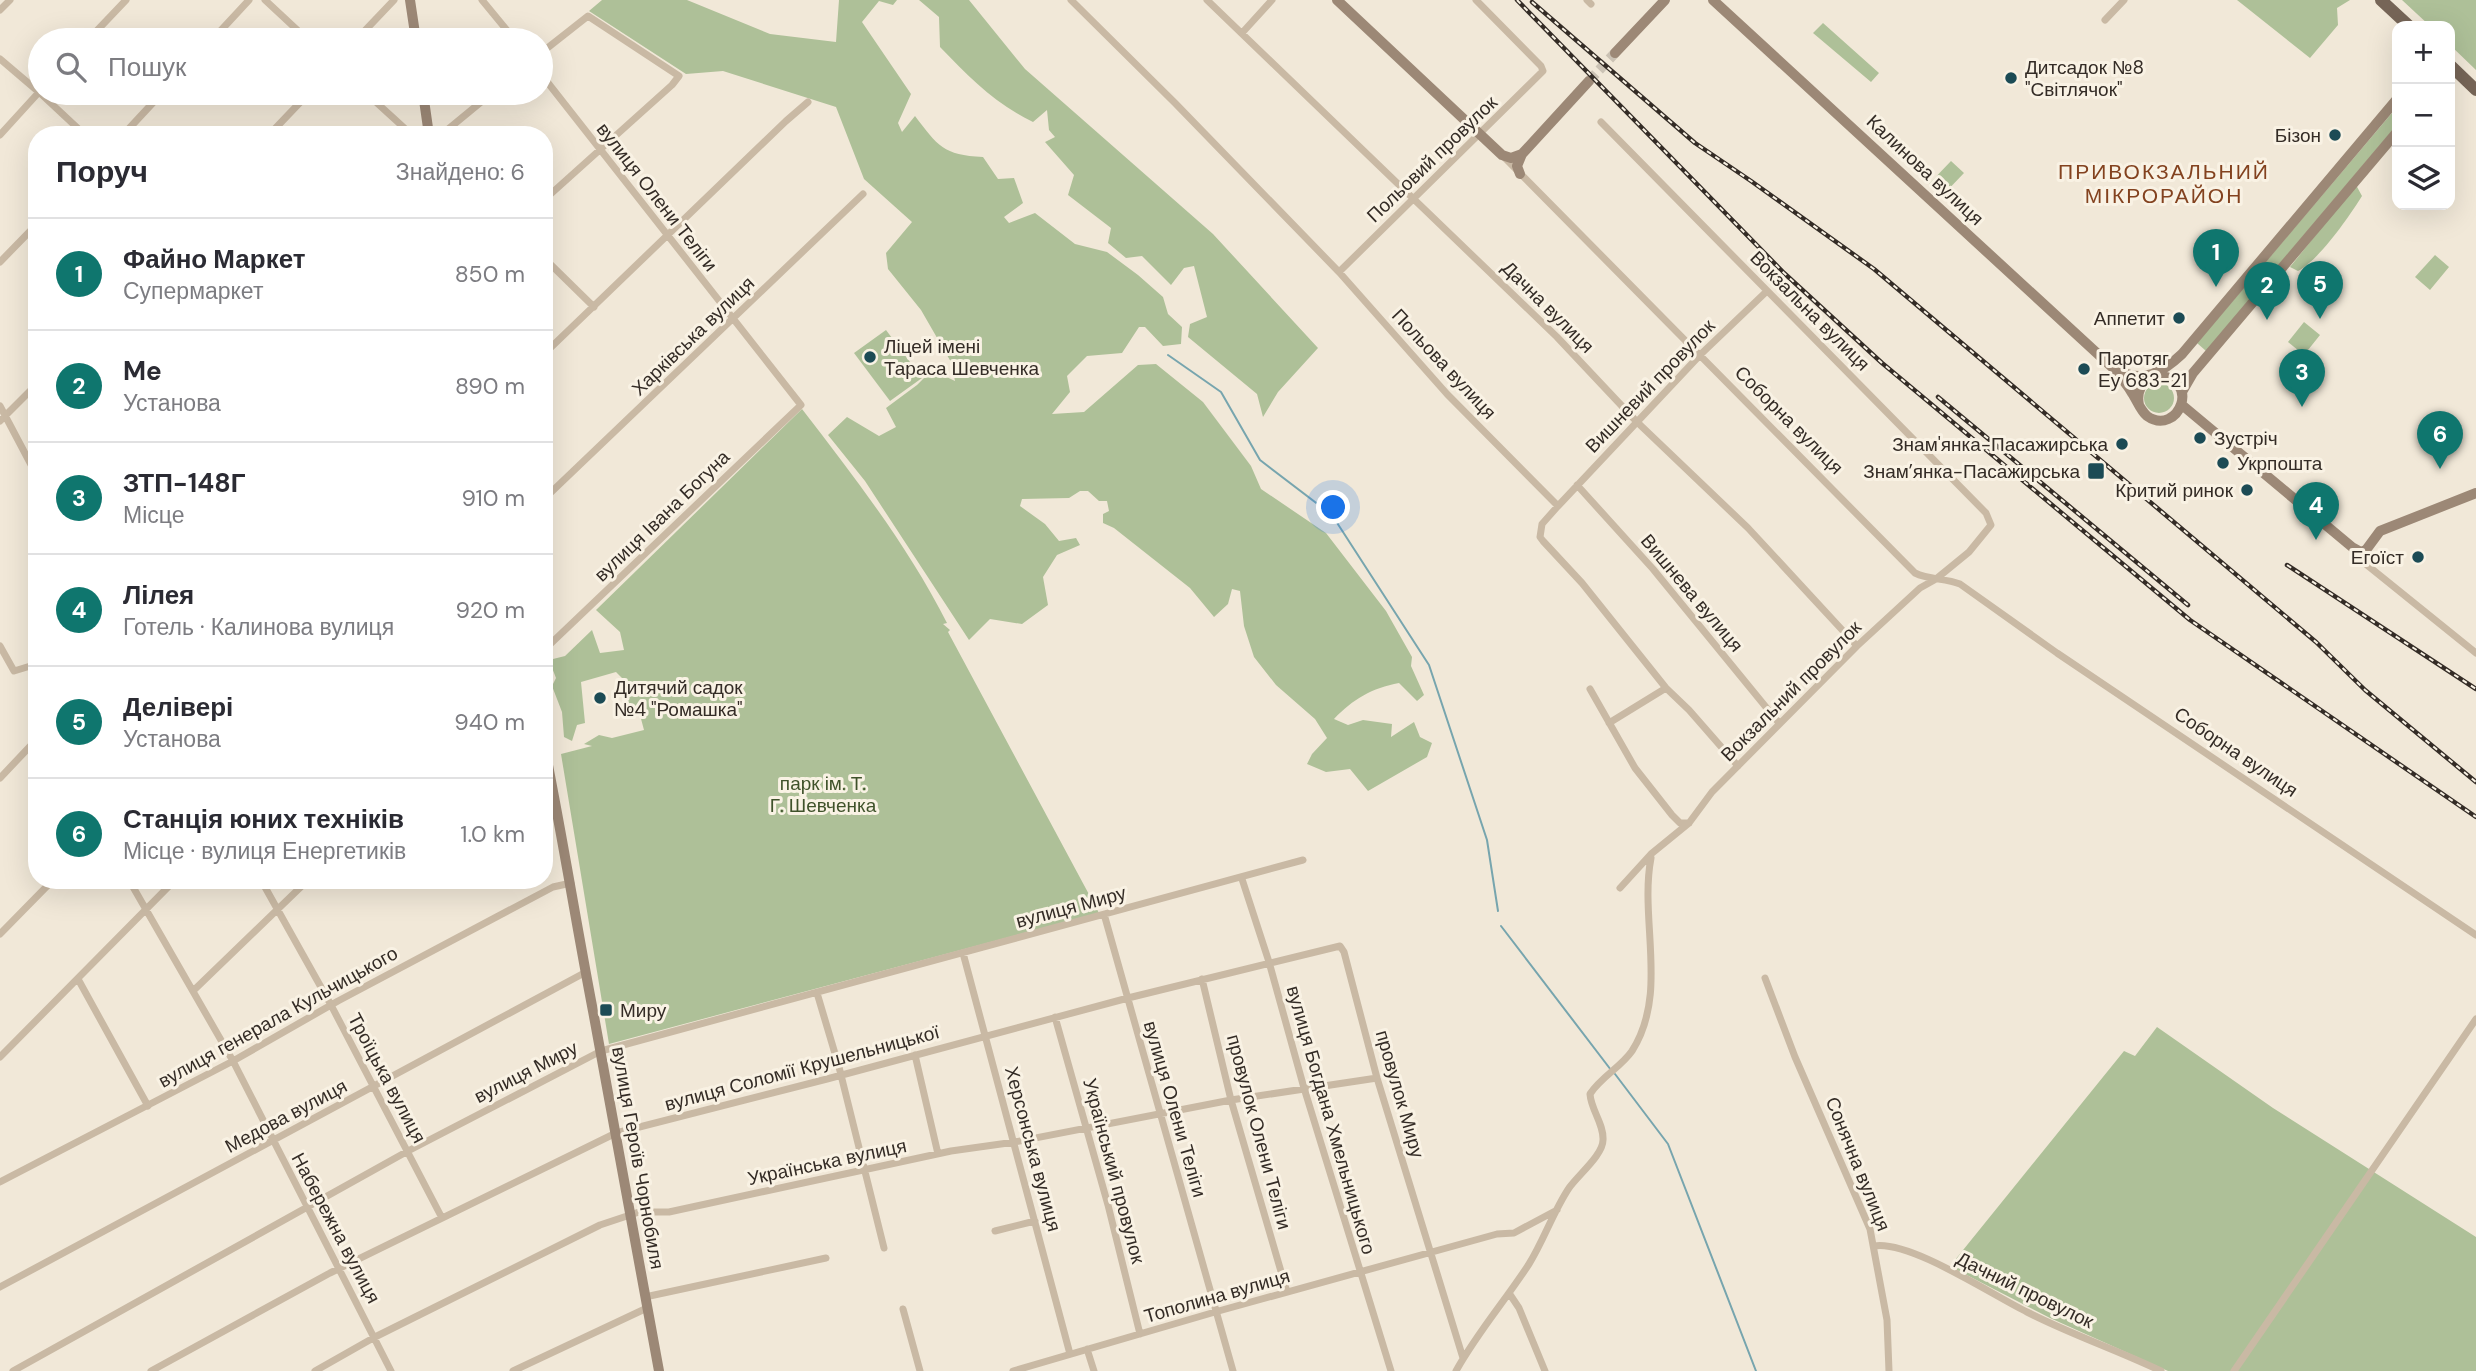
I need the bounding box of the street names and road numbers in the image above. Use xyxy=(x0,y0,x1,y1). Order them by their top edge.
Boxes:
street label: Польовий провулок xyxy=(1361,90,1503,228)
street label: Калинова вулиця xyxy=(1861,109,1989,231)
street label: вулиця Олени Теліги xyxy=(591,117,723,277)
street label: Вокзальна вулиця xyxy=(1745,246,1875,376)
street label: Дачна вулиця xyxy=(1496,255,1600,359)
street label: Харківська вулиця xyxy=(626,271,760,401)
street label: Польова вулиця xyxy=(1386,303,1502,425)
street label: Вишневий провулок xyxy=(1580,313,1721,458)
street label: Соборна вулиця xyxy=(1729,360,1849,480)
street label: вулиця Івана Богуна xyxy=(589,445,735,587)
street label: Вишнева вулиця xyxy=(1635,529,1749,657)
street label: Вокзальний провулок xyxy=(1715,615,1867,767)
street label: Соборна вулиця xyxy=(2169,701,2303,803)
street label: вулиця Миру xyxy=(1013,880,1129,934)
street label: вулиця генерала Кульчицького xyxy=(154,941,402,1093)
street label: вулиця Богдана Хмельницького xyxy=(1281,983,1381,1257)
street label: Троїцька вулиця xyxy=(342,1009,432,1147)
street label: вулиця Олени Теліги xyxy=(1138,1018,1212,1200)
street label: вулиця Соломії Крушельницької xyxy=(662,1019,943,1117)
street label: провулок Миру xyxy=(1370,1027,1430,1161)
street label: провулок Олени Теліги xyxy=(1221,1032,1297,1232)
street label: вулиця Миру xyxy=(470,1035,582,1109)
street label: вулиця Героїв Чорнобиля xyxy=(606,1045,670,1271)
street label: Херсонська вулиця xyxy=(999,1064,1067,1234)
street label: Медова вулиця xyxy=(221,1073,351,1159)
street label: Український провулок xyxy=(1077,1076,1151,1267)
street label: Сонячна вулиця xyxy=(1820,1093,1896,1235)
street label: Українська вулиця xyxy=(745,1133,909,1191)
street label: Набережна вулиця xyxy=(286,1148,386,1308)
street label: Дачний провулок xyxy=(1952,1246,2099,1334)
street label: Тополина вулиця xyxy=(1141,1263,1293,1329)

